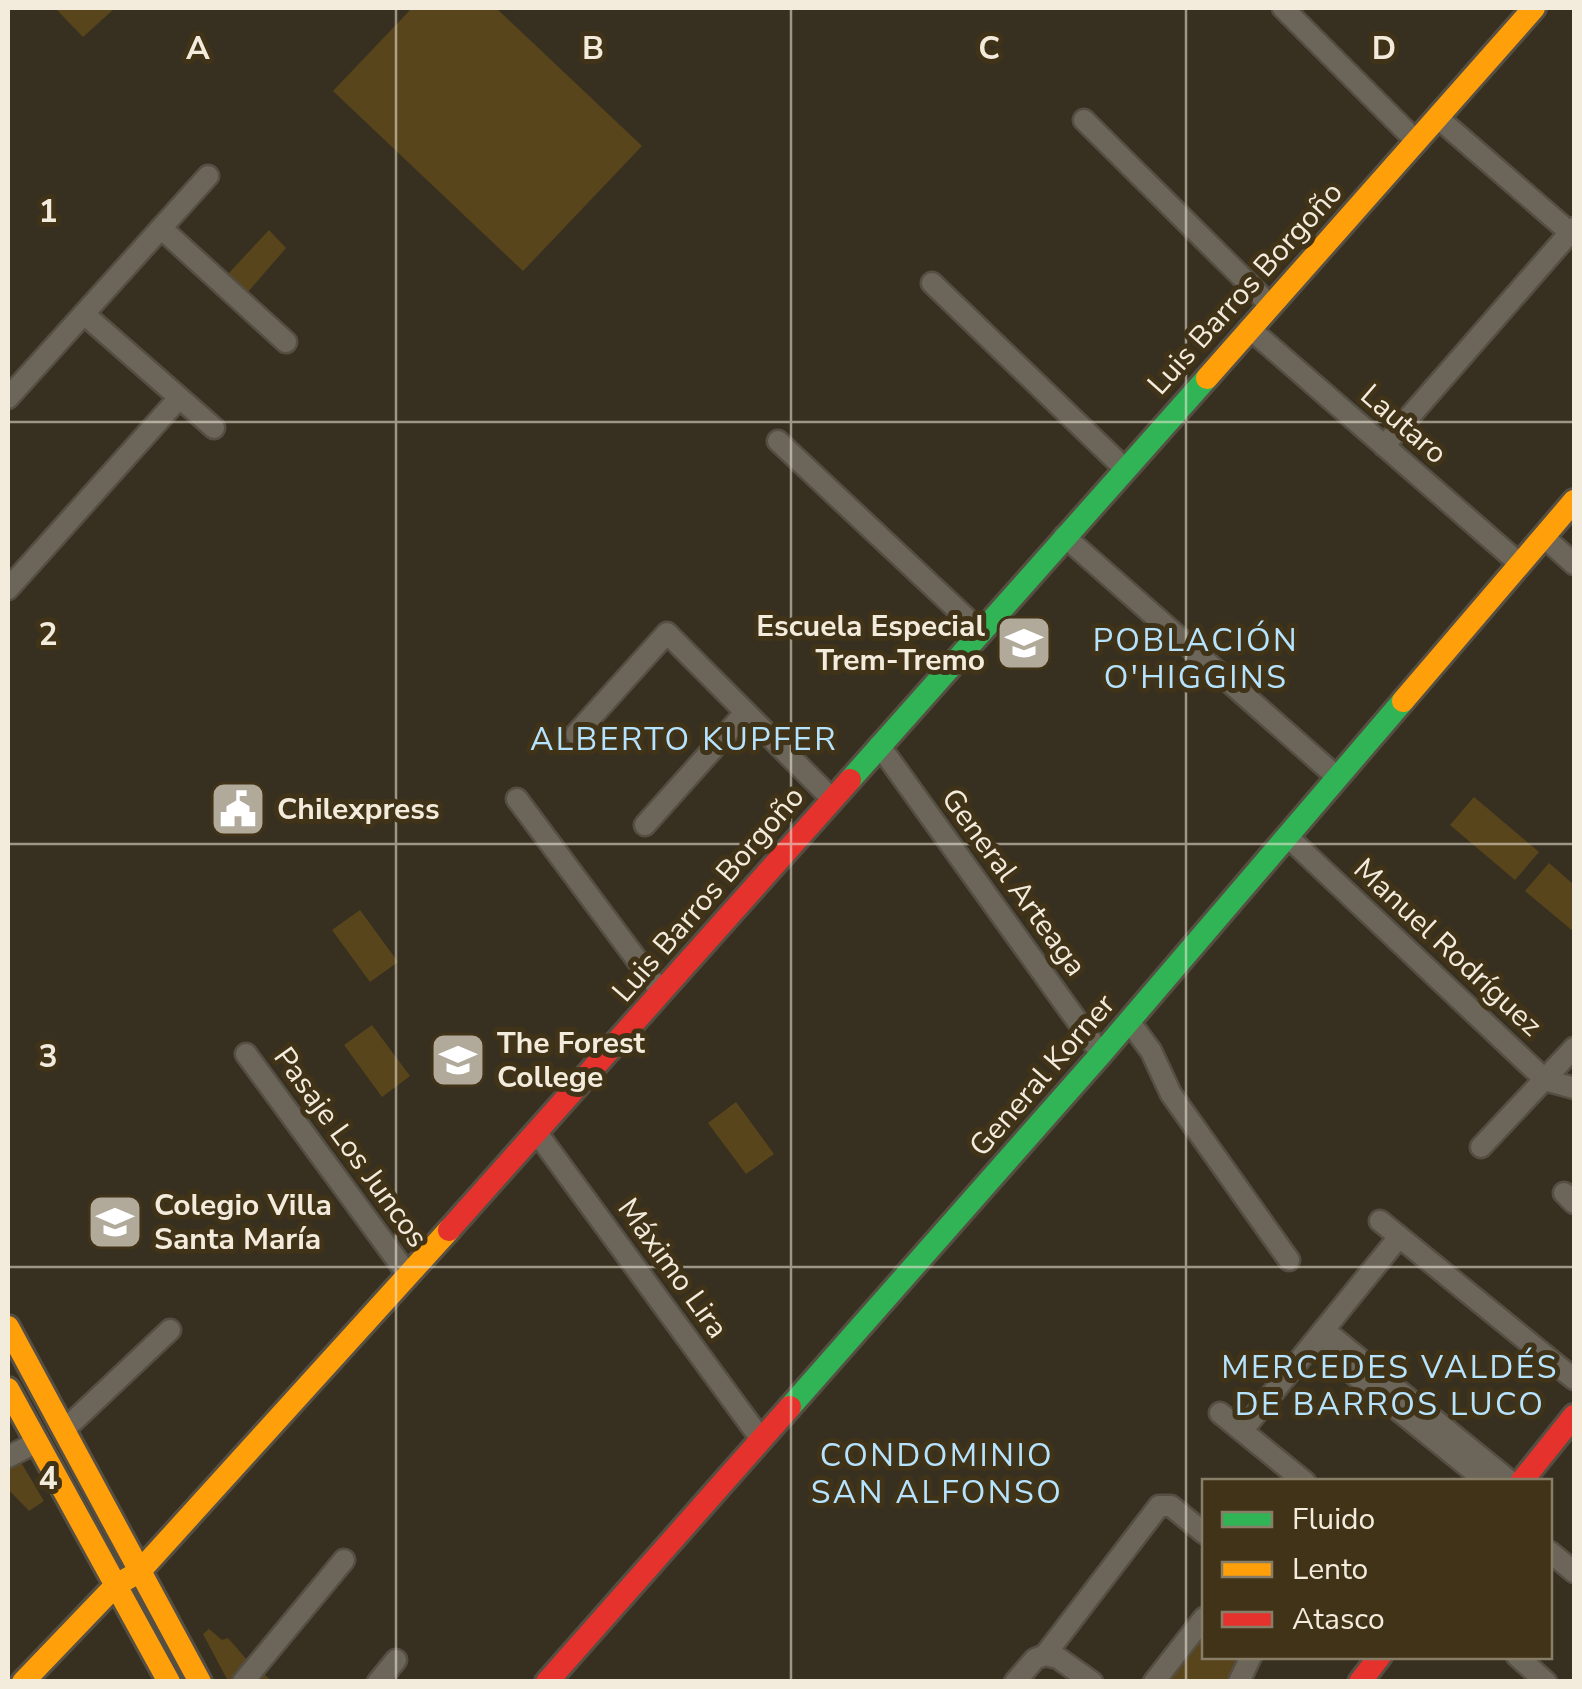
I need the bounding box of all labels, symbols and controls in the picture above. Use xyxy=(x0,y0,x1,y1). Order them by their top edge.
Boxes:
text: A xyxy=(186,27,210,70)
text: B xyxy=(582,27,604,70)
text: C xyxy=(978,27,1000,70)
text: D xyxy=(1372,27,1396,70)
street label: Luis Barros Borgoño xyxy=(1139,173,1352,404)
text: 1 xyxy=(38,190,58,233)
street label: Lautaro xyxy=(1351,375,1456,474)
place label: Escuela Especial Trem-Tremo xyxy=(756,606,985,681)
text: 2 xyxy=(38,613,58,656)
school or university icon: Escuela Especial Trem-Tremo xyxy=(994,613,1054,673)
district label: POBLACIÓN O'HIGGINS xyxy=(1093,619,1299,699)
district label: ALBERTO KUPFER xyxy=(530,718,838,761)
street label: Luis Barros Borgoño xyxy=(603,778,814,1011)
public building icon: Chilexpress xyxy=(208,779,268,839)
street label: General Arteaga xyxy=(931,780,1096,985)
place label: Chilexpress xyxy=(277,789,440,830)
street label: Manuel Rodríguez xyxy=(1345,849,1551,1046)
street label: General Korner xyxy=(960,985,1125,1166)
place label: The Forest College xyxy=(497,1023,645,1098)
school or university icon: The Forest College xyxy=(428,1030,488,1090)
text: 3 xyxy=(38,1035,58,1078)
street label: Pasaje Los Juncos xyxy=(264,1039,437,1256)
place label: Colegio Villa Santa María xyxy=(154,1185,332,1260)
street label: Máximo Lira xyxy=(608,1190,737,1347)
school or university icon: Colegio Villa Santa María xyxy=(85,1192,145,1252)
district label: MERCEDES VALDÉS DE BARROS LUCO xyxy=(1221,1346,1559,1426)
district label: CONDOMINIO SAN ALFONSO xyxy=(811,1434,1063,1514)
text: 4 xyxy=(38,1457,58,1500)
legend xyxy=(1202,1479,1552,1659)
text: Fluido xyxy=(1292,1499,1375,1540)
text: Lento xyxy=(1292,1549,1368,1590)
text: Atasco xyxy=(1292,1599,1385,1640)

